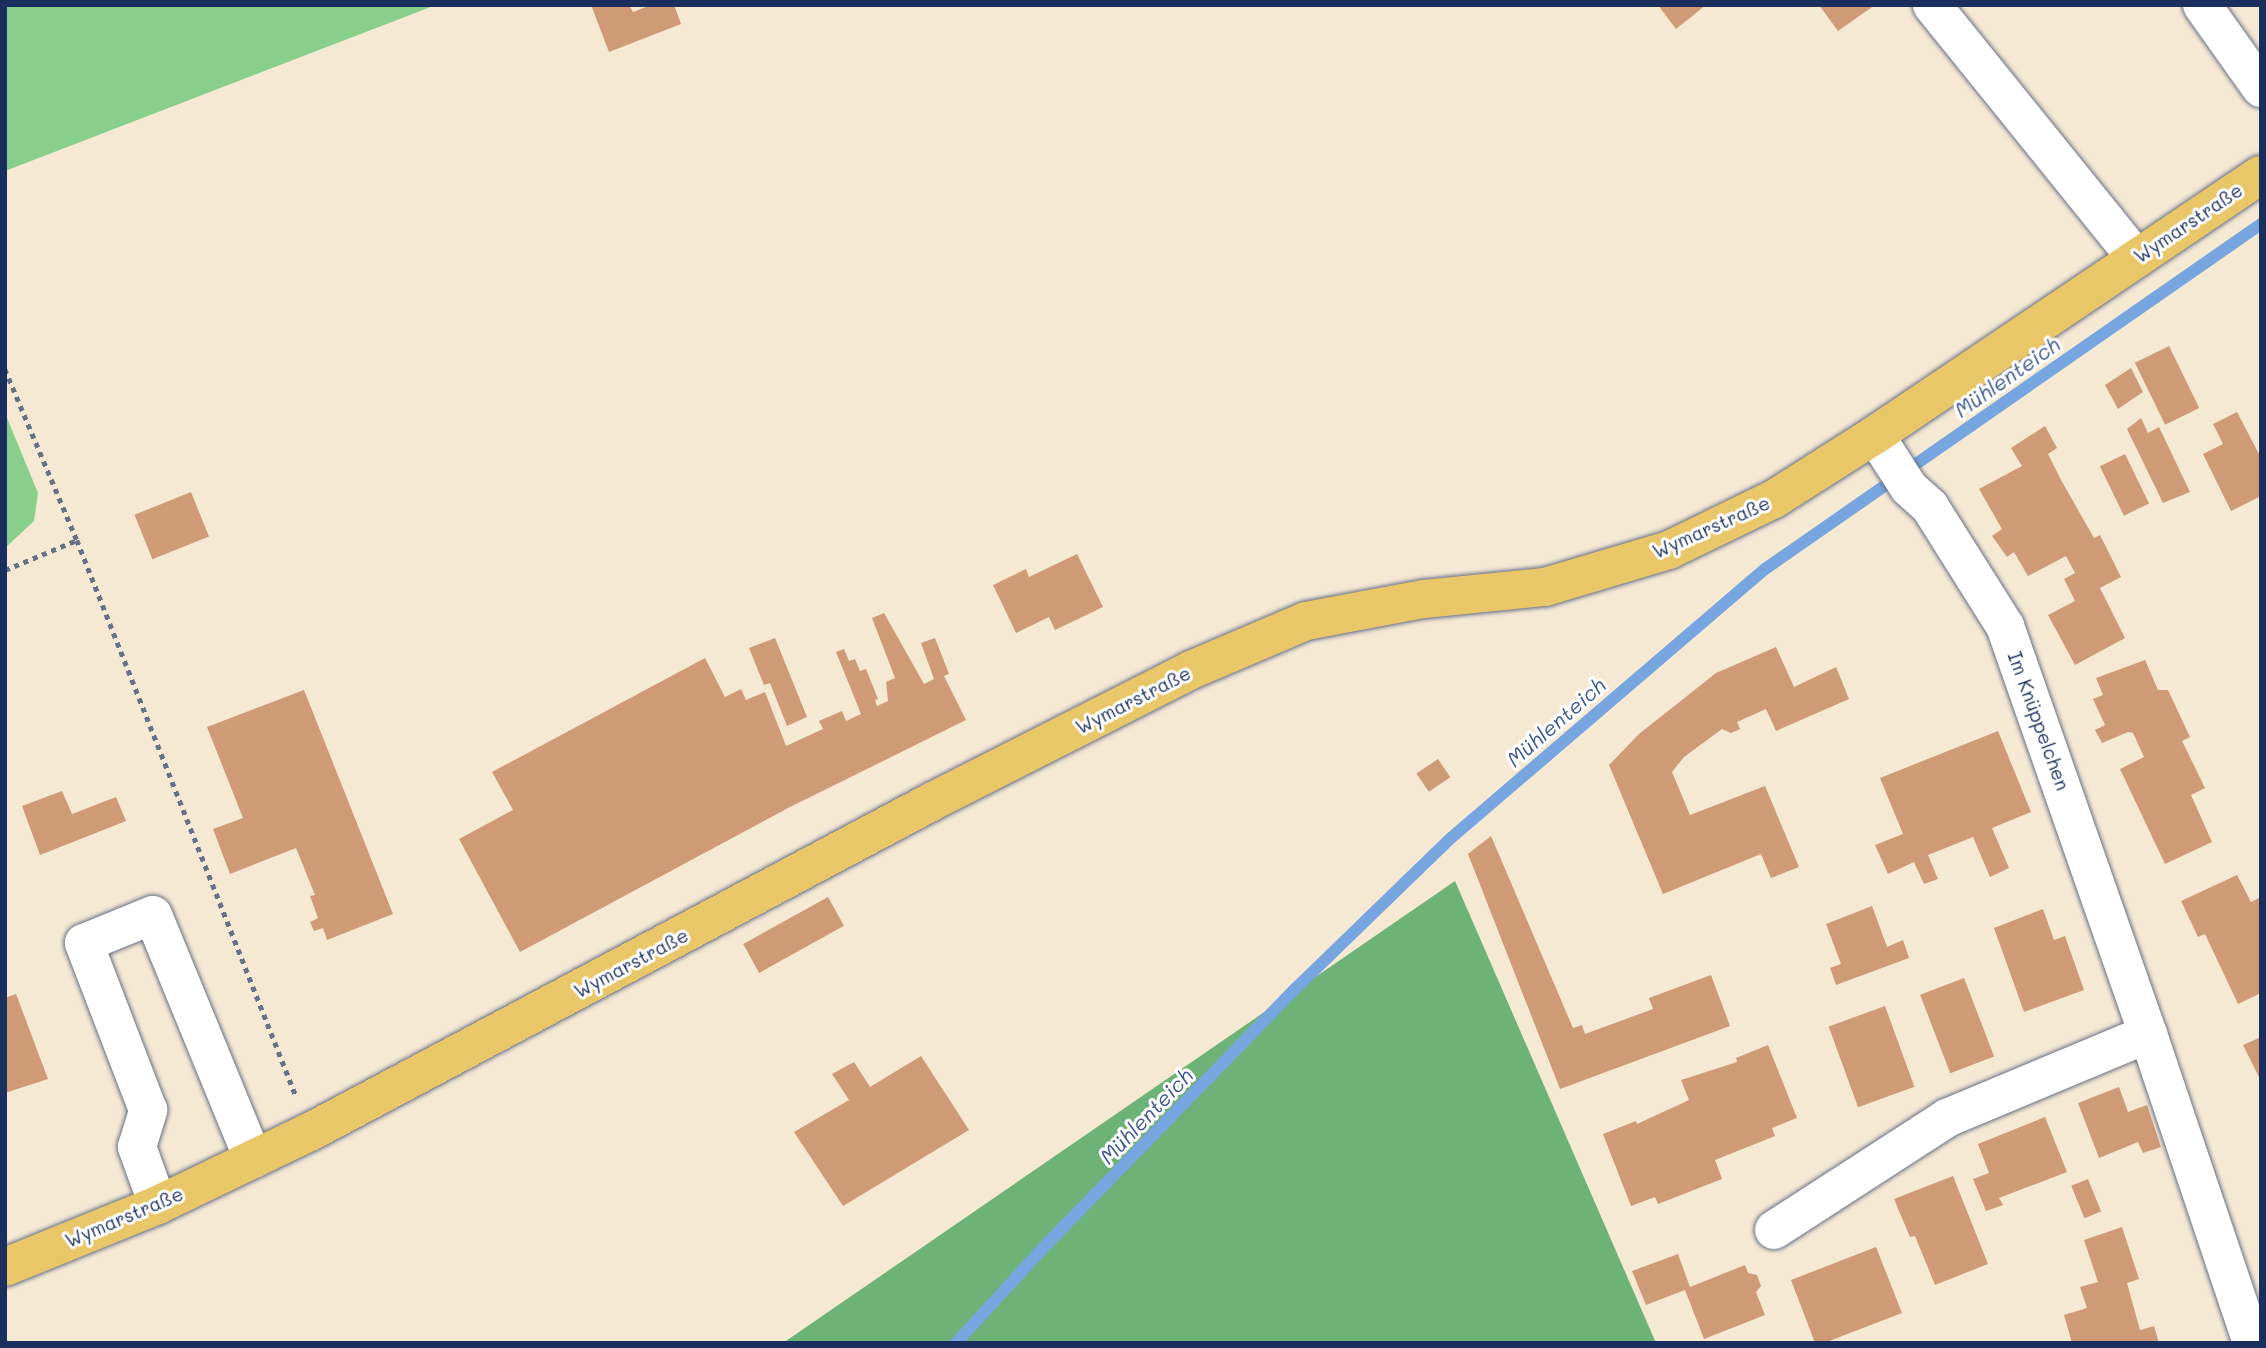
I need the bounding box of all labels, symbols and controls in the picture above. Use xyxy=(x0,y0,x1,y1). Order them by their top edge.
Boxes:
street label: Wymarstraße xyxy=(2129,178,2247,268)
water label: Mühlenteich xyxy=(1949,331,2065,423)
street label: Wymarstraße xyxy=(1649,491,1773,563)
street label: Im Knüppelchen xyxy=(2003,648,2075,794)
street label: Wymarstraße xyxy=(1072,661,1194,739)
water label: Mühlenteich xyxy=(1501,672,1611,772)
street label: Wymarstraße xyxy=(570,923,692,1003)
water label: Mühlenteich xyxy=(1094,1063,1198,1169)
street label: Wymarstraße xyxy=(62,1182,186,1252)

